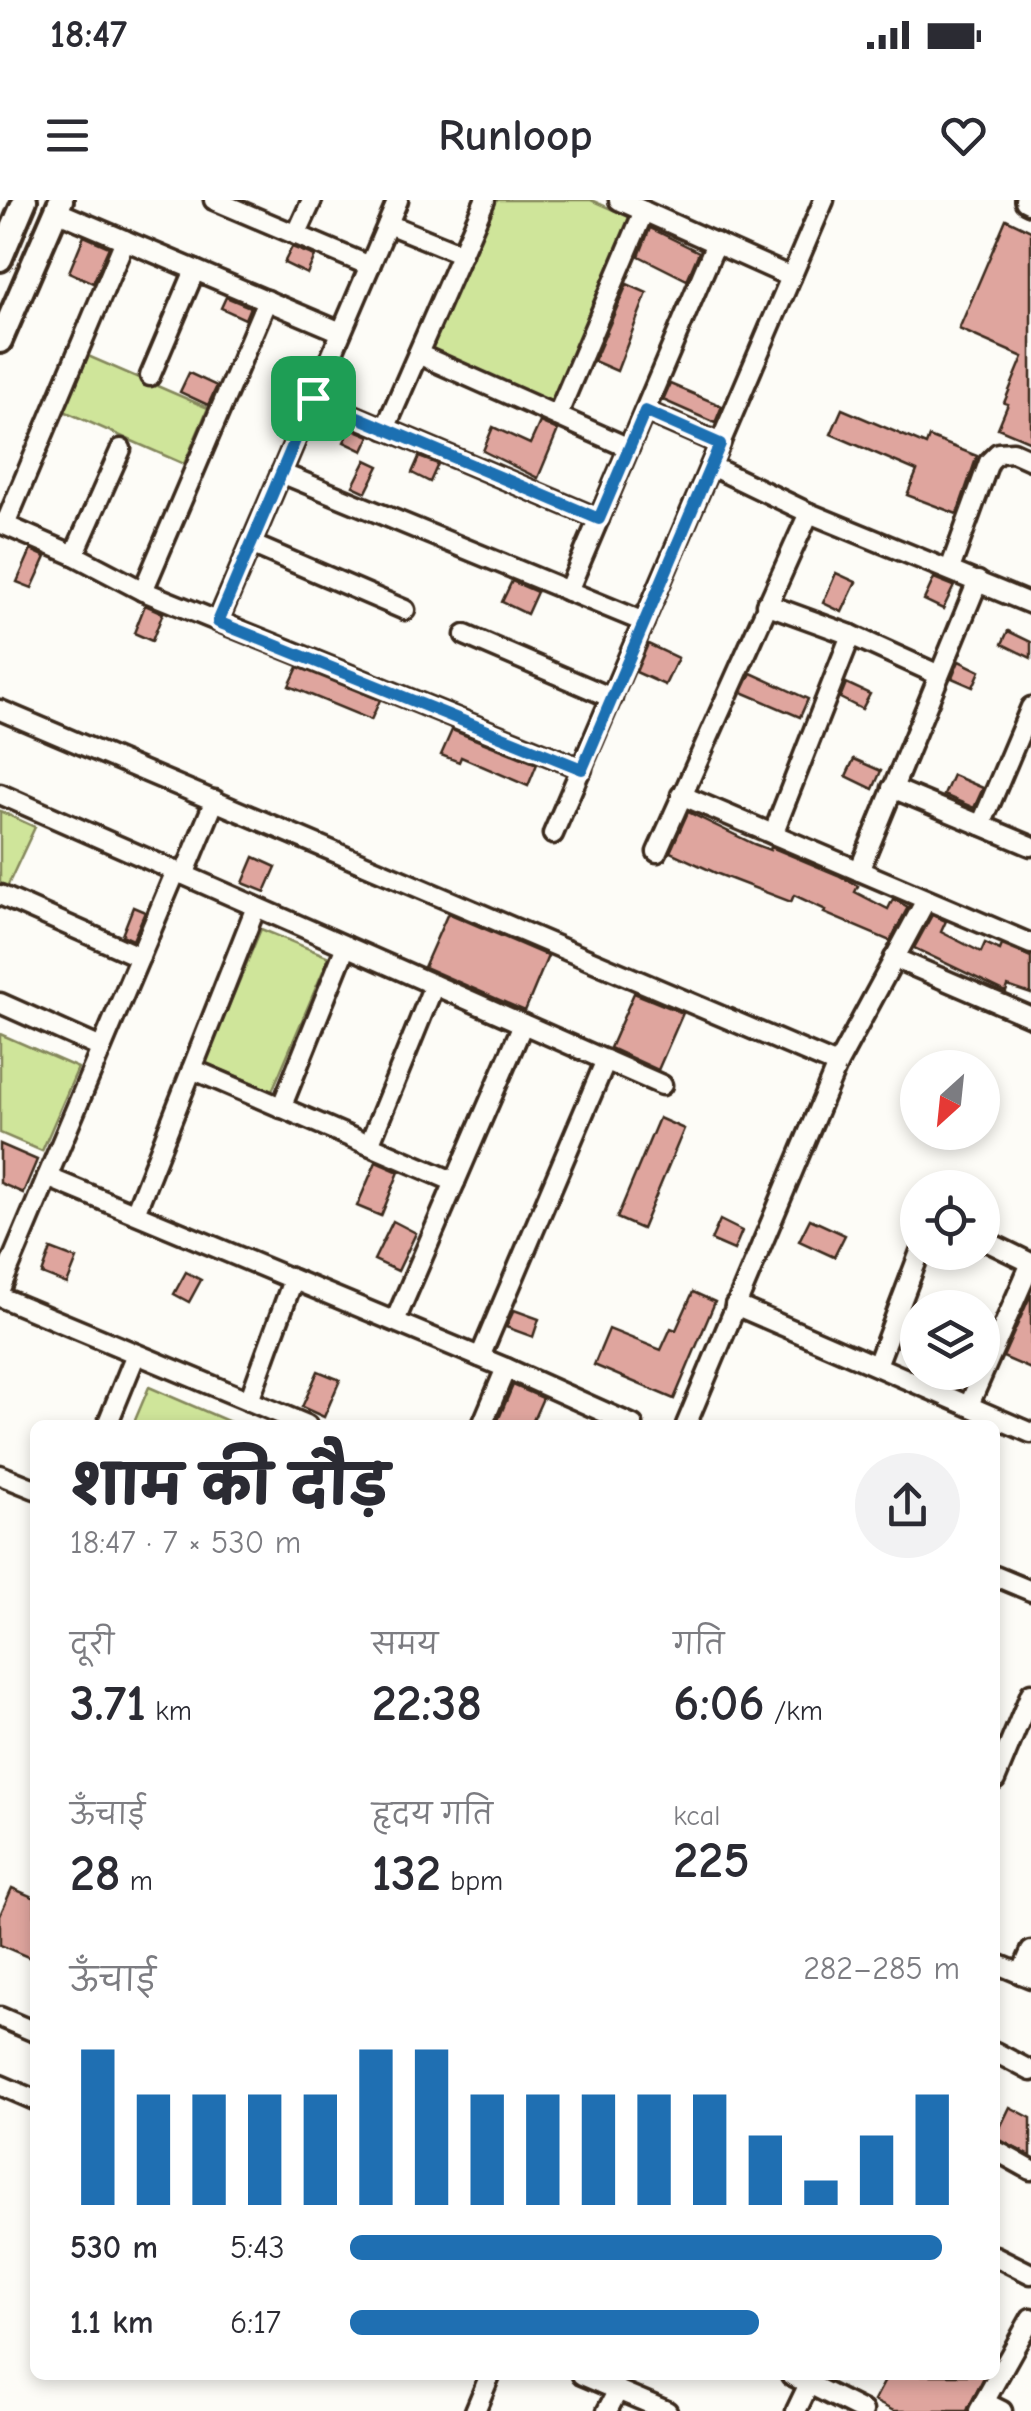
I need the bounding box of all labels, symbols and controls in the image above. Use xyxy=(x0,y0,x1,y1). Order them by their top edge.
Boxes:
text: 18:47 xyxy=(50,13,127,57)
icon: menu xyxy=(40,108,95,163)
icon: heart xyxy=(936,108,991,163)
text: Runloop xyxy=(438,109,593,161)
pin xyxy=(271,356,356,441)
icon: arrive xyxy=(286,371,341,426)
north arrow xyxy=(900,1050,1000,1150)
map controls xyxy=(900,1050,1000,1390)
button: locate xyxy=(900,1170,1000,1270)
button: layers xyxy=(900,1290,1000,1390)
button: share xyxy=(855,1453,960,1558)
text: शाम की दौड़ xyxy=(70,1454,389,1518)
text: 18:47 · 7 × 530 m xyxy=(70,1524,301,1561)
text: दूरी xyxy=(70,1629,114,1661)
text: समय xyxy=(372,1629,438,1661)
text: गति xyxy=(673,1629,724,1661)
text: 3.71 xyxy=(70,1675,146,1733)
text: 22:38 xyxy=(372,1675,482,1733)
text: 6:06 xyxy=(673,1675,765,1733)
text: km xyxy=(146,1695,192,1727)
text: /km xyxy=(765,1695,823,1727)
text: ऊँचाई xyxy=(70,1799,145,1831)
text: हृदय गति xyxy=(372,1799,493,1831)
text: kcal xyxy=(673,1800,720,1832)
text: 225 xyxy=(673,1832,750,1890)
text: 28 xyxy=(70,1845,121,1903)
text: 132 xyxy=(372,1845,441,1903)
text: m xyxy=(121,1865,153,1897)
text: bpm xyxy=(441,1865,503,1897)
text: 282–285 m xyxy=(803,1950,960,1987)
text: ऊँचाई xyxy=(70,1962,156,1999)
text: 530 m xyxy=(70,2229,158,2266)
text: 5:43 xyxy=(230,2229,285,2266)
text: 1.1 km xyxy=(70,2304,153,2341)
text: 6:17 xyxy=(230,2304,281,2341)

